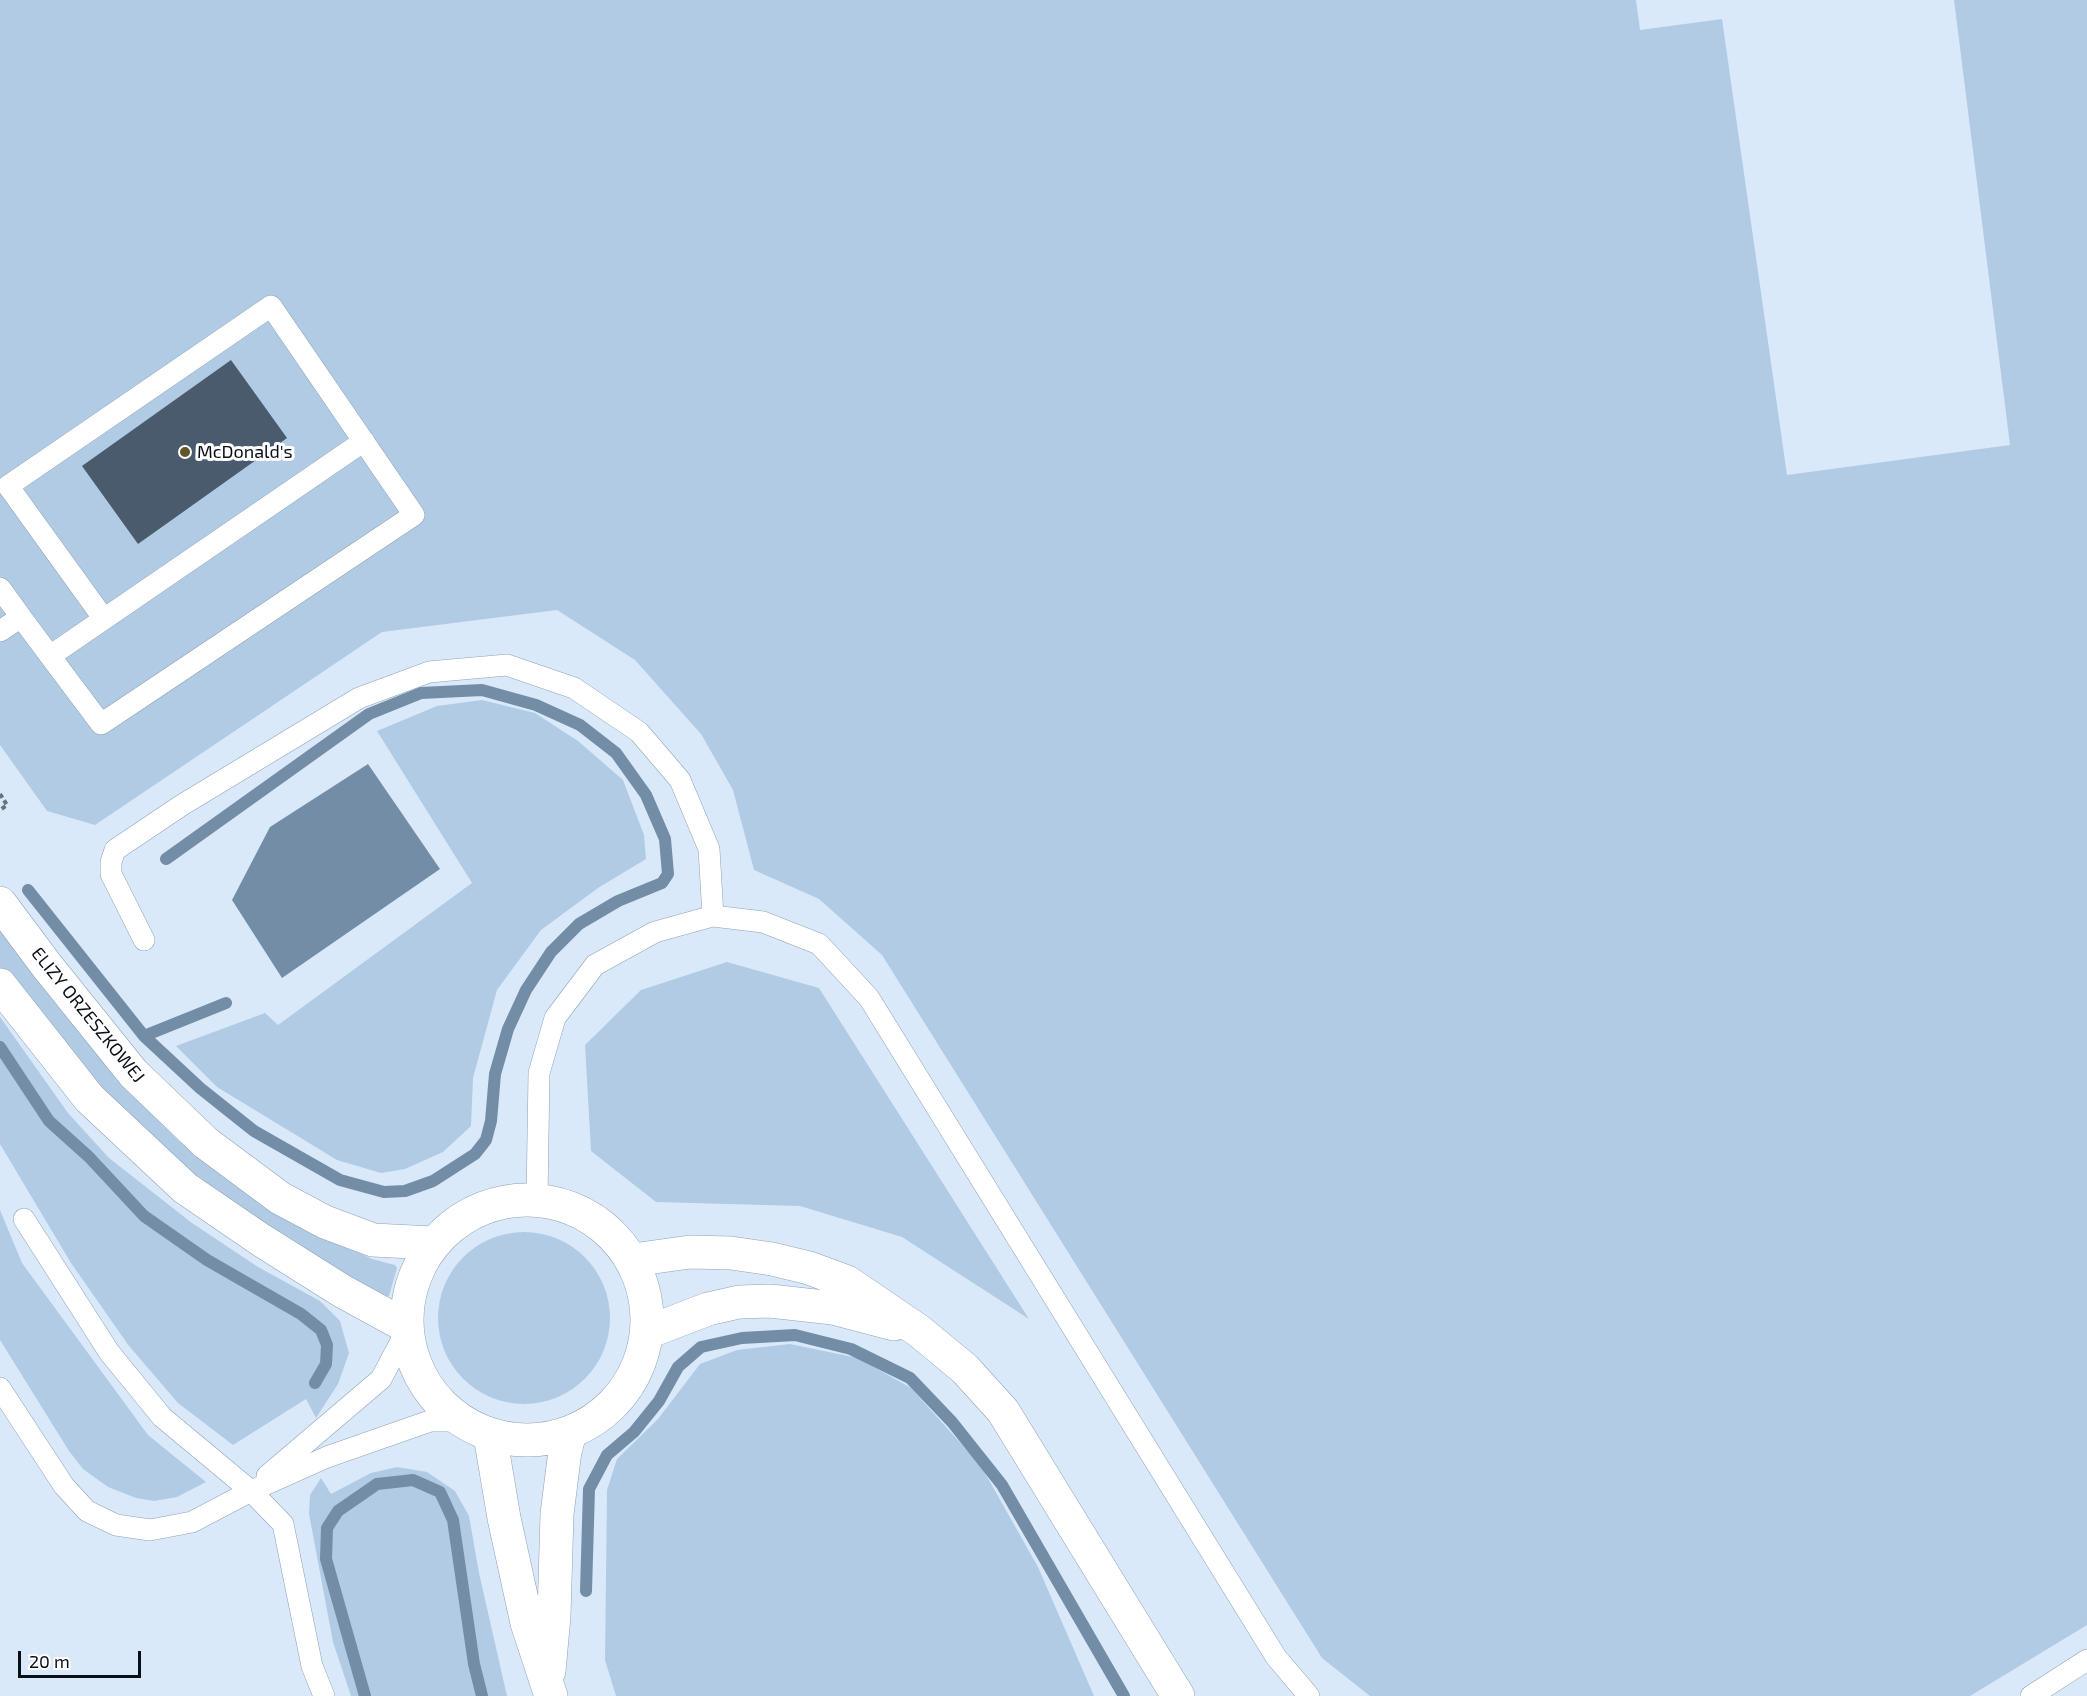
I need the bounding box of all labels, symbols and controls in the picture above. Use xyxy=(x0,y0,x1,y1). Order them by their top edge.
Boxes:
place label: McDonald's xyxy=(197,441,293,463)
marker: McDonald's xyxy=(178,445,192,459)
street label: ELIZY ORZESZKOWEJ xyxy=(27,943,149,1087)
scale bar xyxy=(21,1639,144,1677)
text: 20 m xyxy=(29,1650,70,1672)

